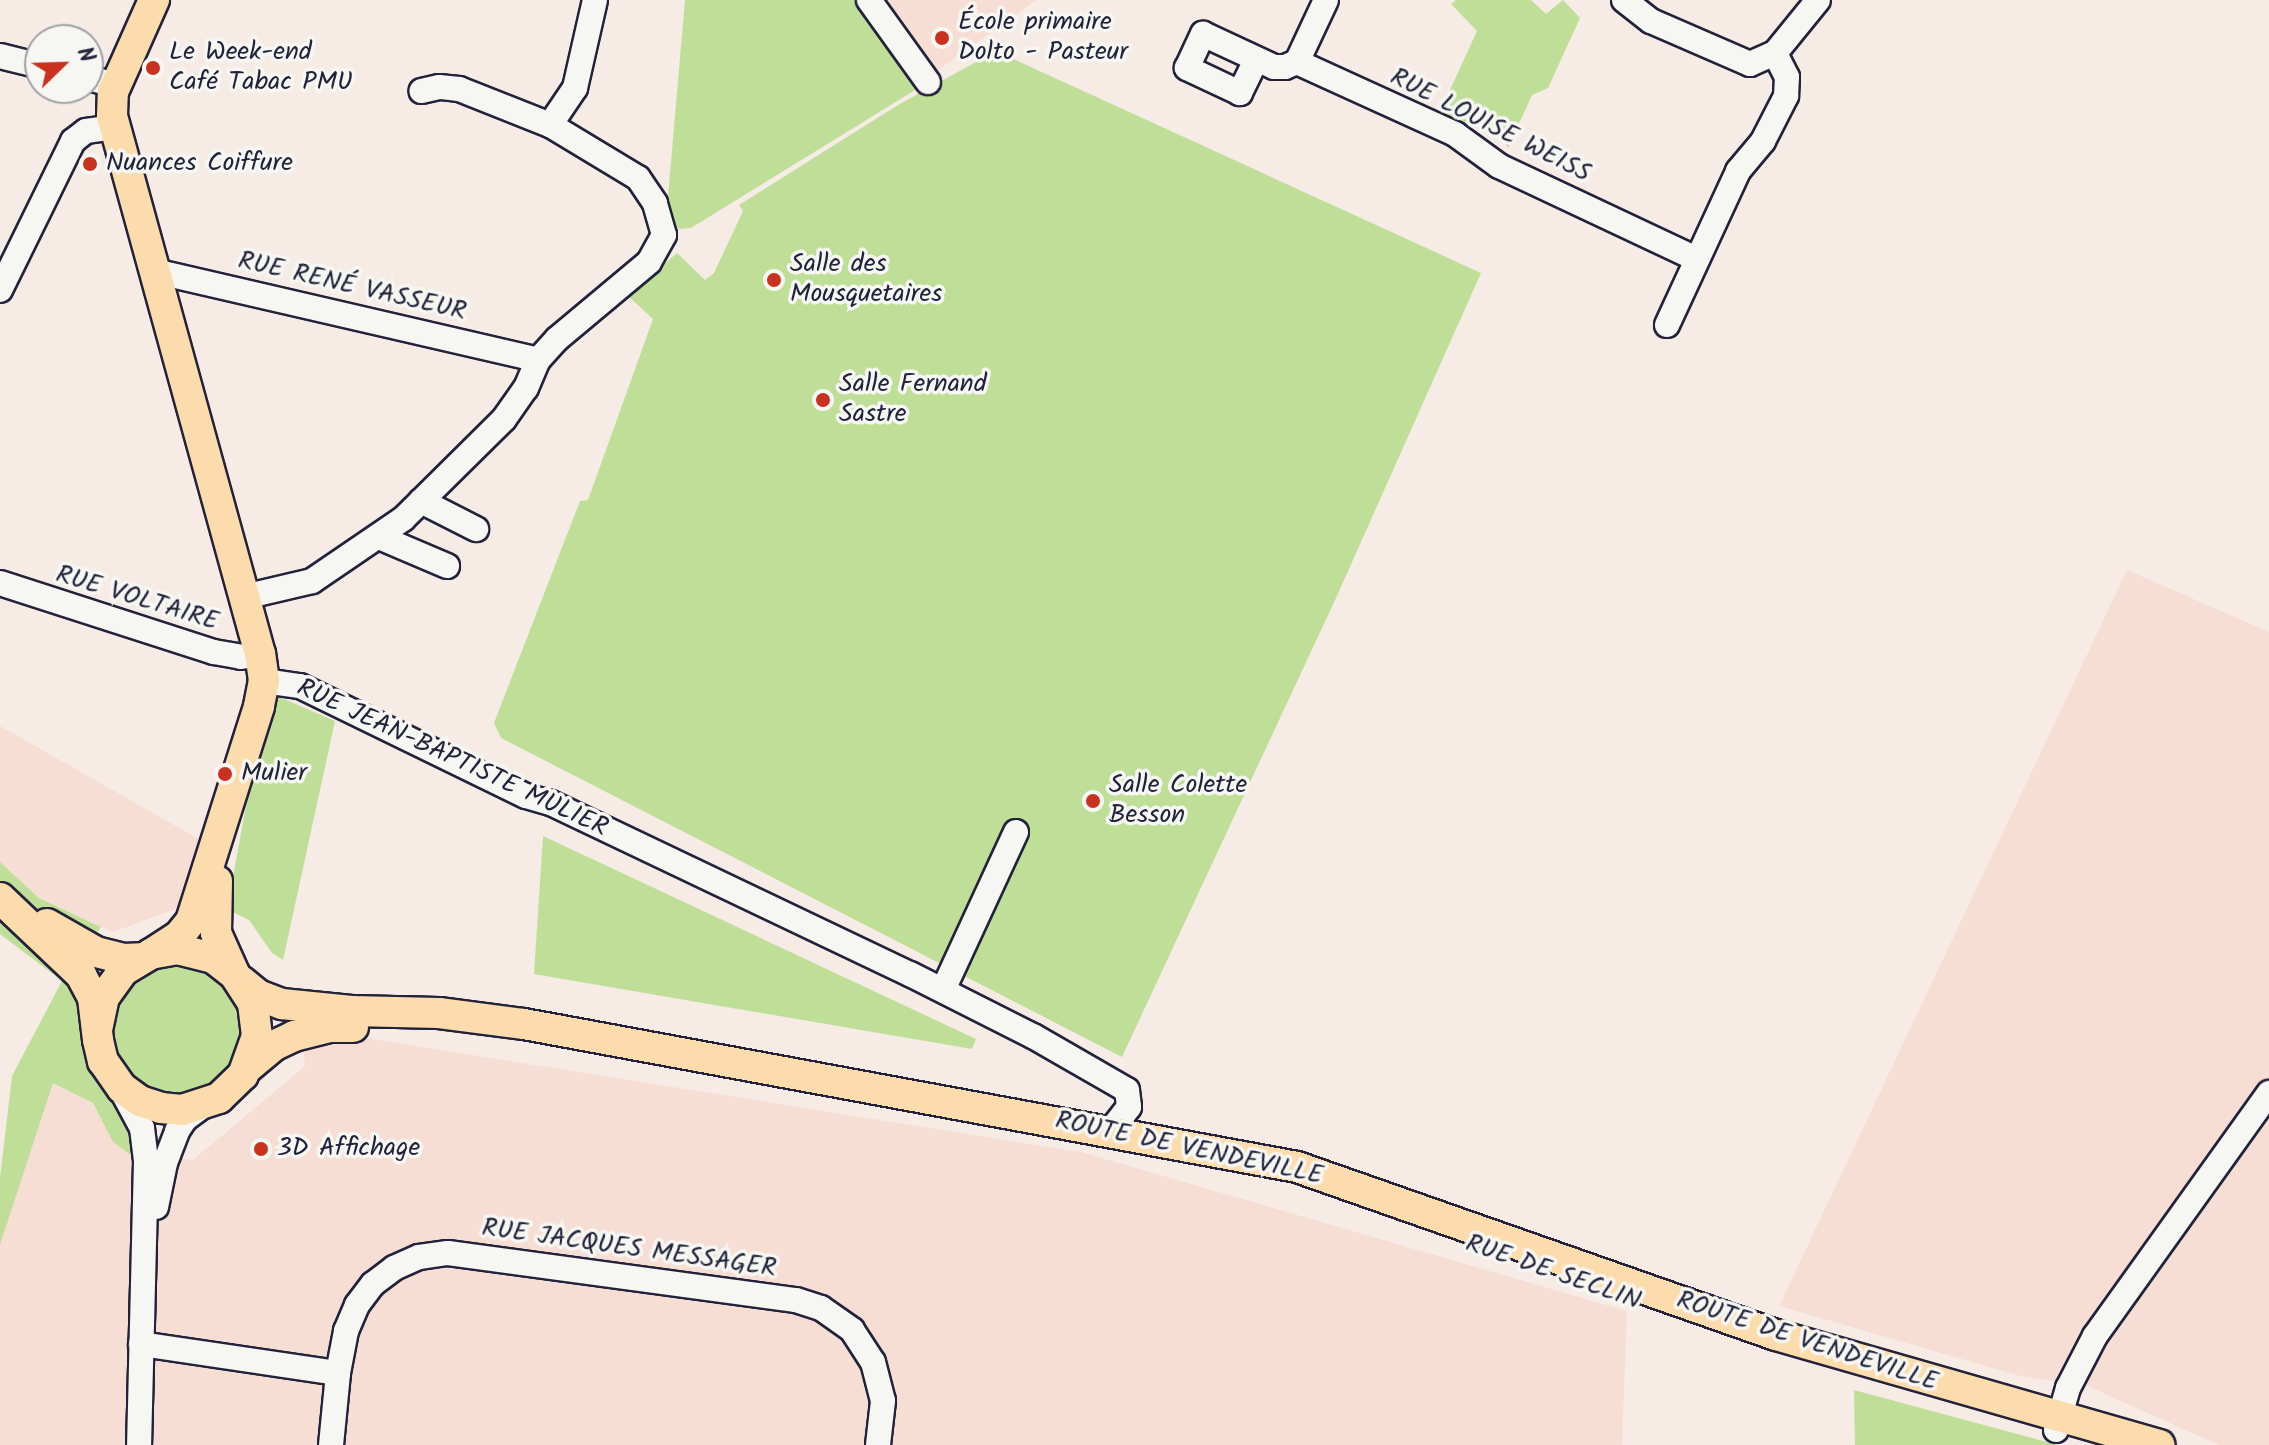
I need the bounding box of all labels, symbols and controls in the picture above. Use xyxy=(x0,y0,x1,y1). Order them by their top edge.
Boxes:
place label: École primaire Dolto - Pasteur xyxy=(958,7,1128,68)
north arrow xyxy=(24,24,104,104)
marker: École primaire Dolto - Pasteur xyxy=(933,29,951,47)
place label: Le Week-end Café Tabac PMU xyxy=(169,37,352,98)
text: N xyxy=(66,42,104,68)
marker: Le Week-end Café Tabac PMU xyxy=(144,59,162,77)
street label: RUE LOUISE WEISS xyxy=(1385,62,1595,190)
place label: Nuances Coiffure xyxy=(106,148,293,180)
marker: Nuances Coiffure xyxy=(81,155,99,173)
street label: RUE RENÉ VASSEUR xyxy=(235,246,469,328)
place label: Salle des Mousquetaires xyxy=(790,249,942,310)
marker: Salle des Mousquetaires xyxy=(765,271,783,289)
place label: Salle Fernand Sastre xyxy=(839,369,987,430)
marker: Salle Fernand Sastre xyxy=(814,391,832,409)
street label: RUE VOLTAIRE xyxy=(52,559,222,639)
street label: RUE JEAN-BAPTISTE MULIER xyxy=(292,673,612,845)
place label: Mulier xyxy=(241,758,307,790)
marker: Mulier xyxy=(216,765,234,783)
place label: Salle Colette Besson xyxy=(1109,770,1247,832)
marker: Salle Colette Besson xyxy=(1084,792,1102,810)
street label: ROUTE DE VENDEVILLE xyxy=(1052,1105,1326,1193)
place label: 3D Affichage xyxy=(277,1133,420,1165)
marker: 3D Affichage xyxy=(252,1140,270,1158)
street label: RUE JACQUES MESSAGER xyxy=(480,1213,778,1285)
street label: RUE DE SECLIN xyxy=(1461,1228,1645,1318)
street label: ROUTE DE VENDEVILLE xyxy=(1672,1285,1942,1399)

